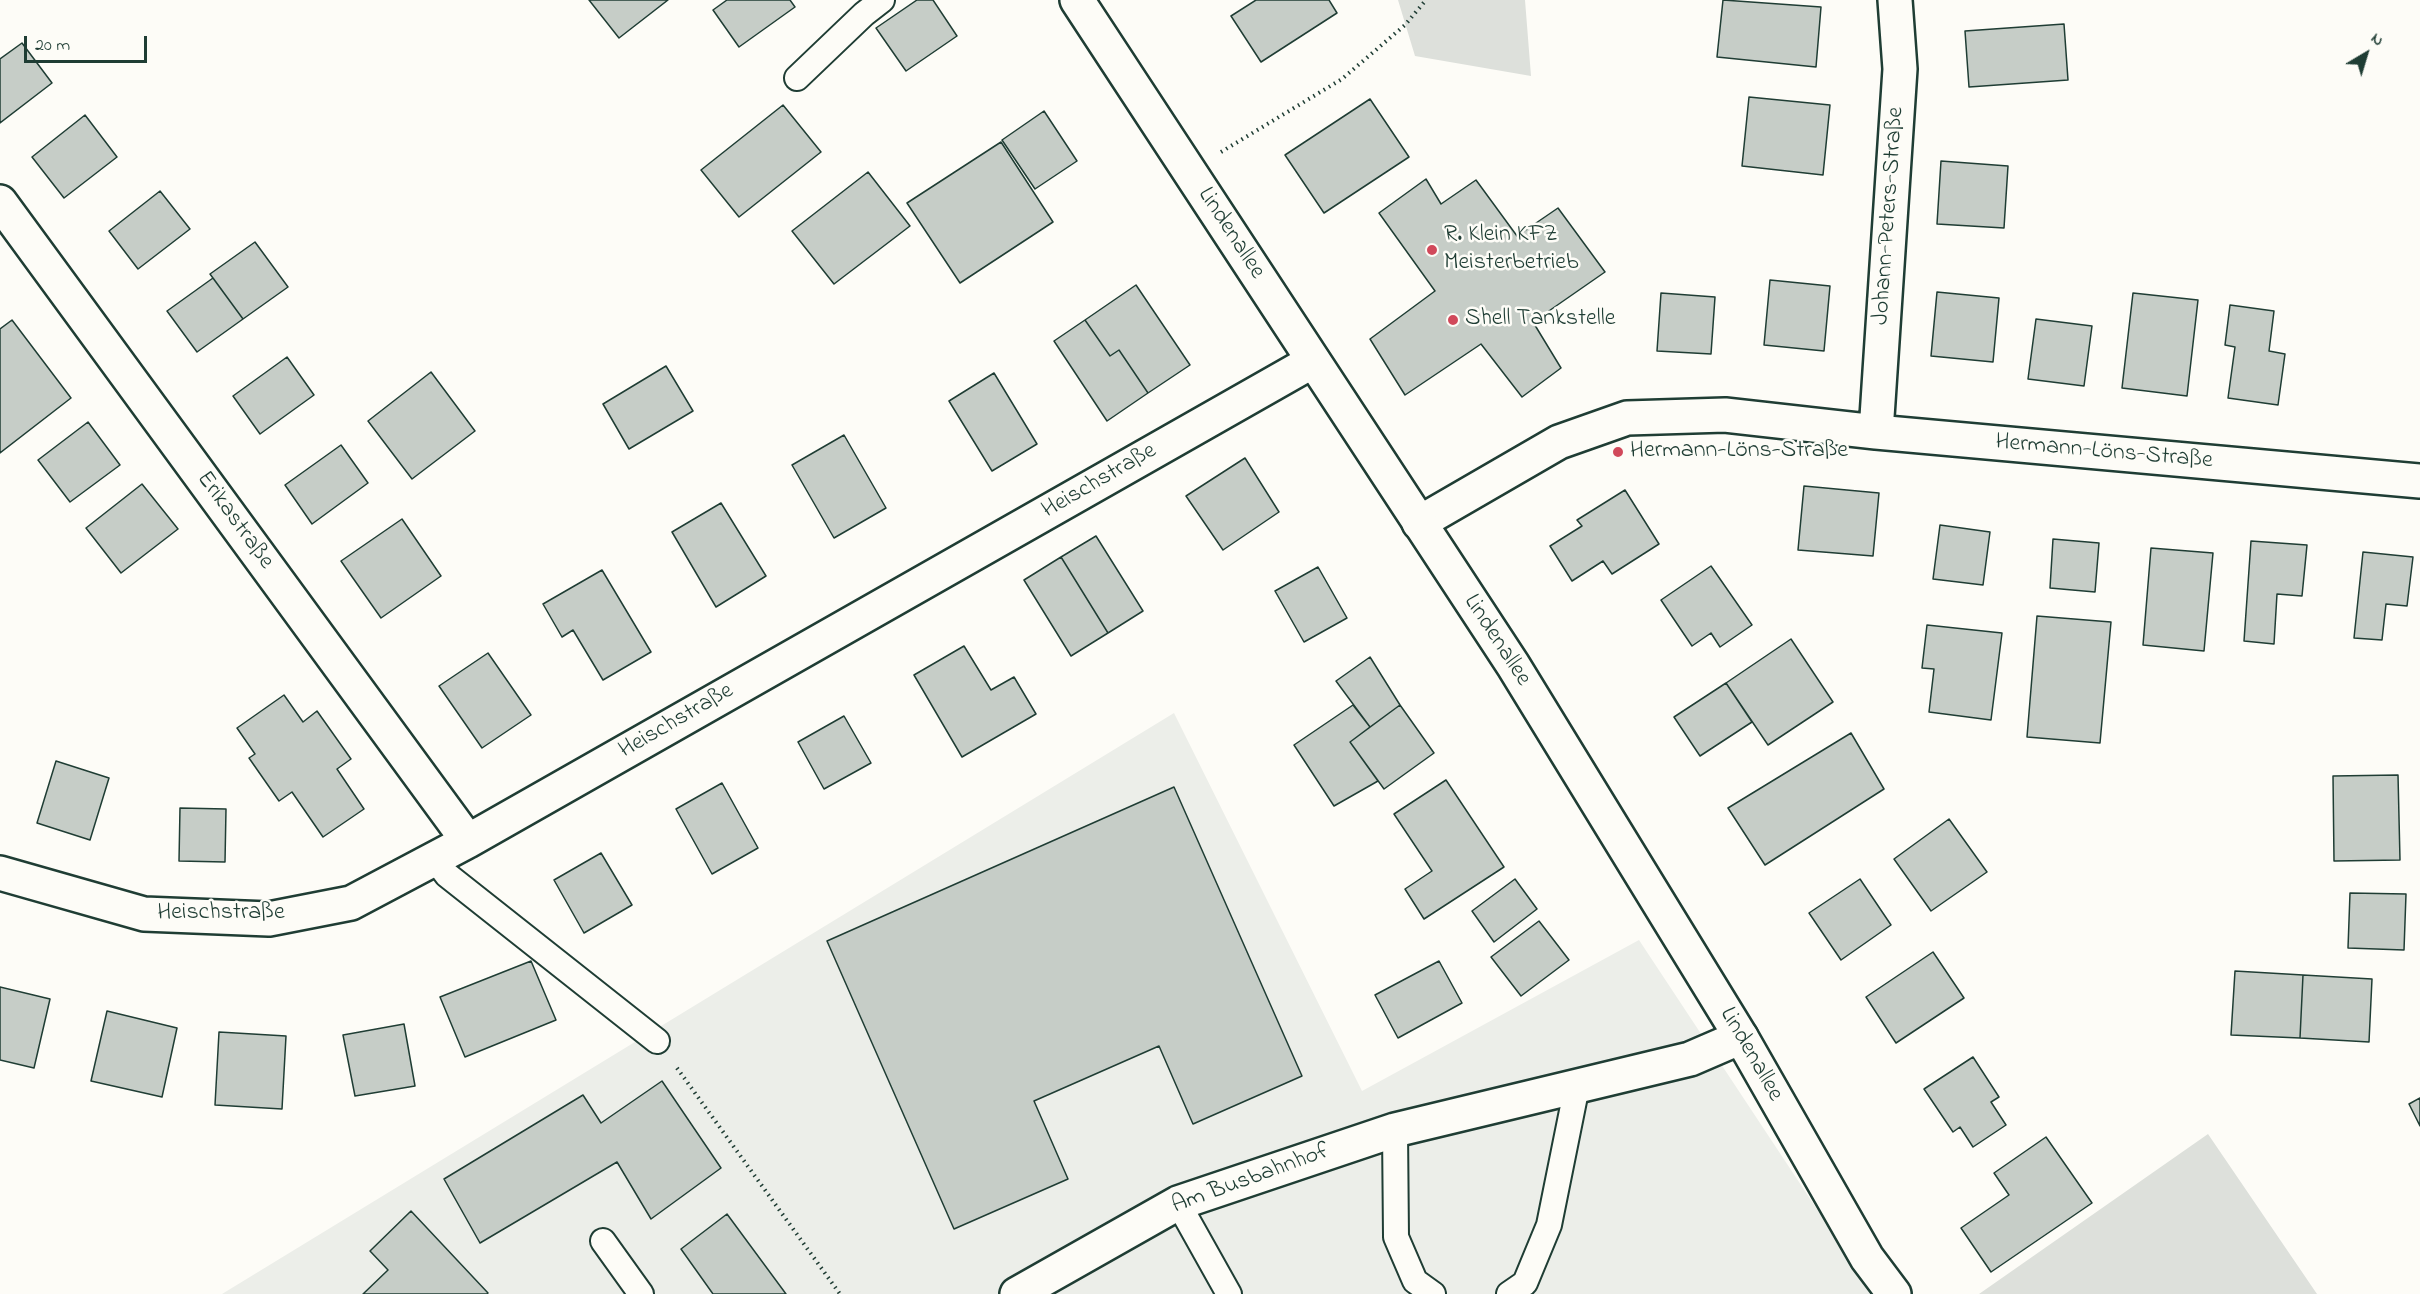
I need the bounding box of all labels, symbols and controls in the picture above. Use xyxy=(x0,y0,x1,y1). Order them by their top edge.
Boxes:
scale bar xyxy=(27,24,150,62)
north arrow xyxy=(2336,24,2396,84)
text: N xyxy=(2365,27,2389,53)
text: 20 m xyxy=(35,33,70,59)
street label: Johann-Peters-Straße xyxy=(1868,106,1912,326)
street label: Lindenallee xyxy=(1190,183,1270,285)
place label: R. Klein KFZ Meisterbetrieb xyxy=(1444,222,1579,278)
marker: R. Klein KFZ Meisterbetrieb xyxy=(1425,243,1439,257)
place label: Shell Tankstelle xyxy=(1465,306,1616,334)
marker: Shell Tankstelle xyxy=(1446,313,1460,327)
street label: Hermann-Löns-Straße xyxy=(1994,429,2214,477)
street label: Heischstraße xyxy=(1038,438,1162,526)
place label: Hermann-Löns-Straße xyxy=(1630,438,1848,466)
marker: Hermann-Löns-Straße xyxy=(1611,445,1625,459)
street label: Erikastraße xyxy=(189,467,279,575)
street label: Lindenallee xyxy=(1456,590,1536,692)
street label: Heischstraße xyxy=(615,678,739,766)
street label: Heischstraße xyxy=(157,900,285,928)
street label: Lindenallee xyxy=(1712,1003,1788,1107)
street label: Am Busbahnhof xyxy=(1168,1138,1334,1222)

